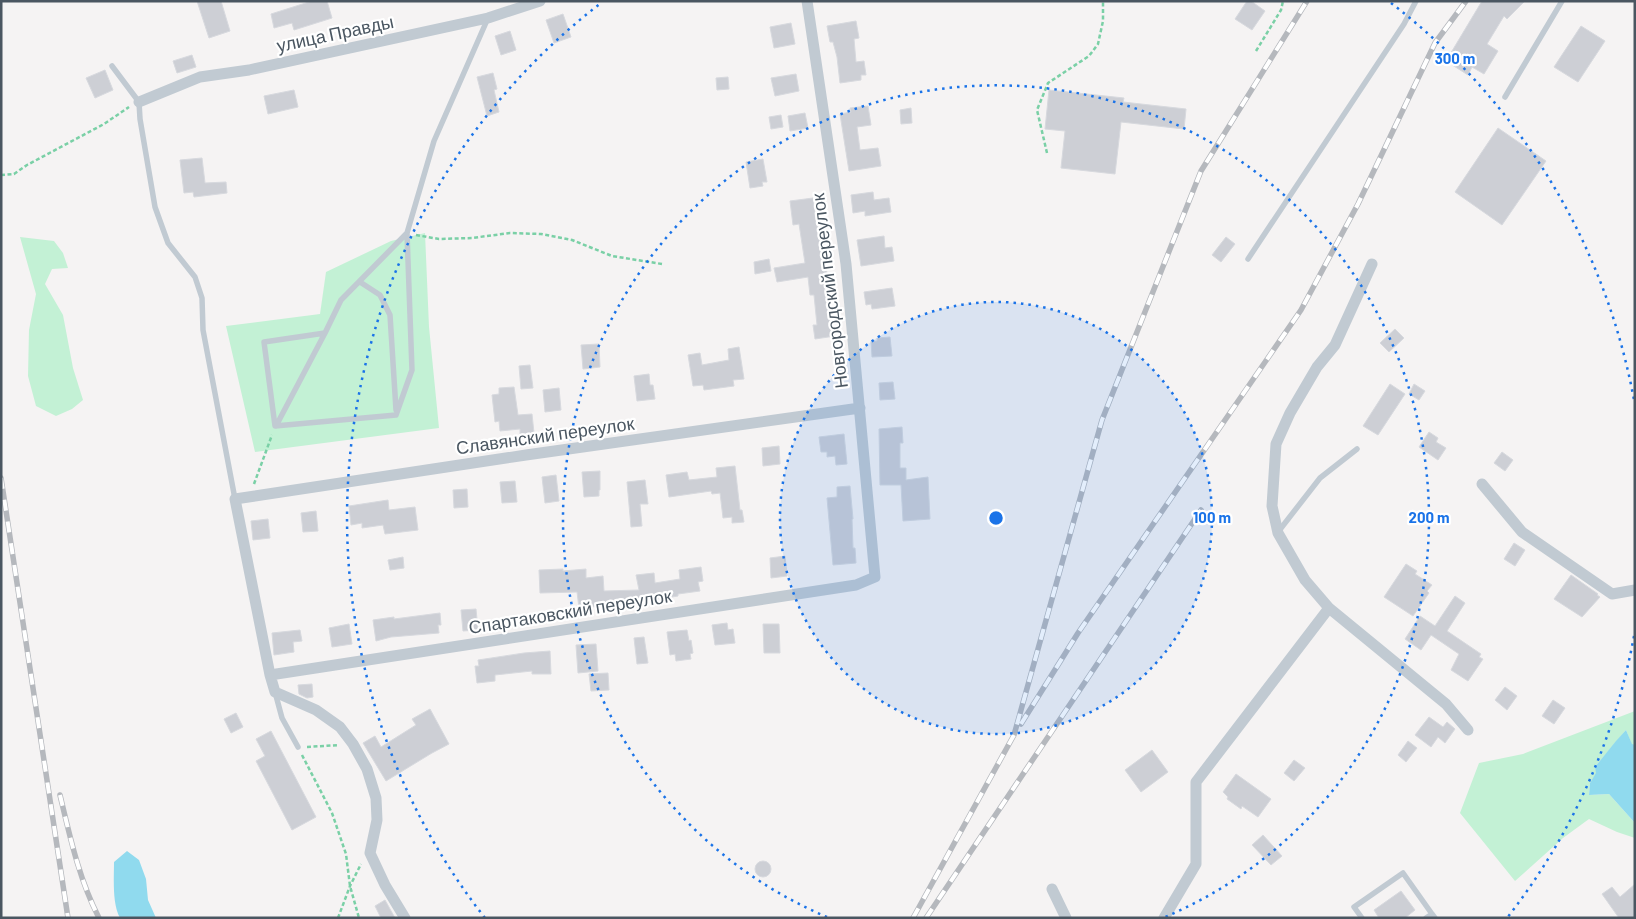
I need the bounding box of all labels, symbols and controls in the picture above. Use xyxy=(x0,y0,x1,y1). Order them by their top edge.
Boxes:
street label: улица Правды xyxy=(275,10,395,56)
text: 300 m xyxy=(1435,49,1475,67)
street label: Новгородский переулок xyxy=(806,192,852,390)
street label: Славянский переулок xyxy=(454,412,636,458)
text: 100 m xyxy=(1193,508,1231,526)
text: 200 m xyxy=(1408,508,1450,526)
centre of rings xyxy=(987,509,1005,527)
street label: Спартаковский переулок xyxy=(467,584,673,638)

